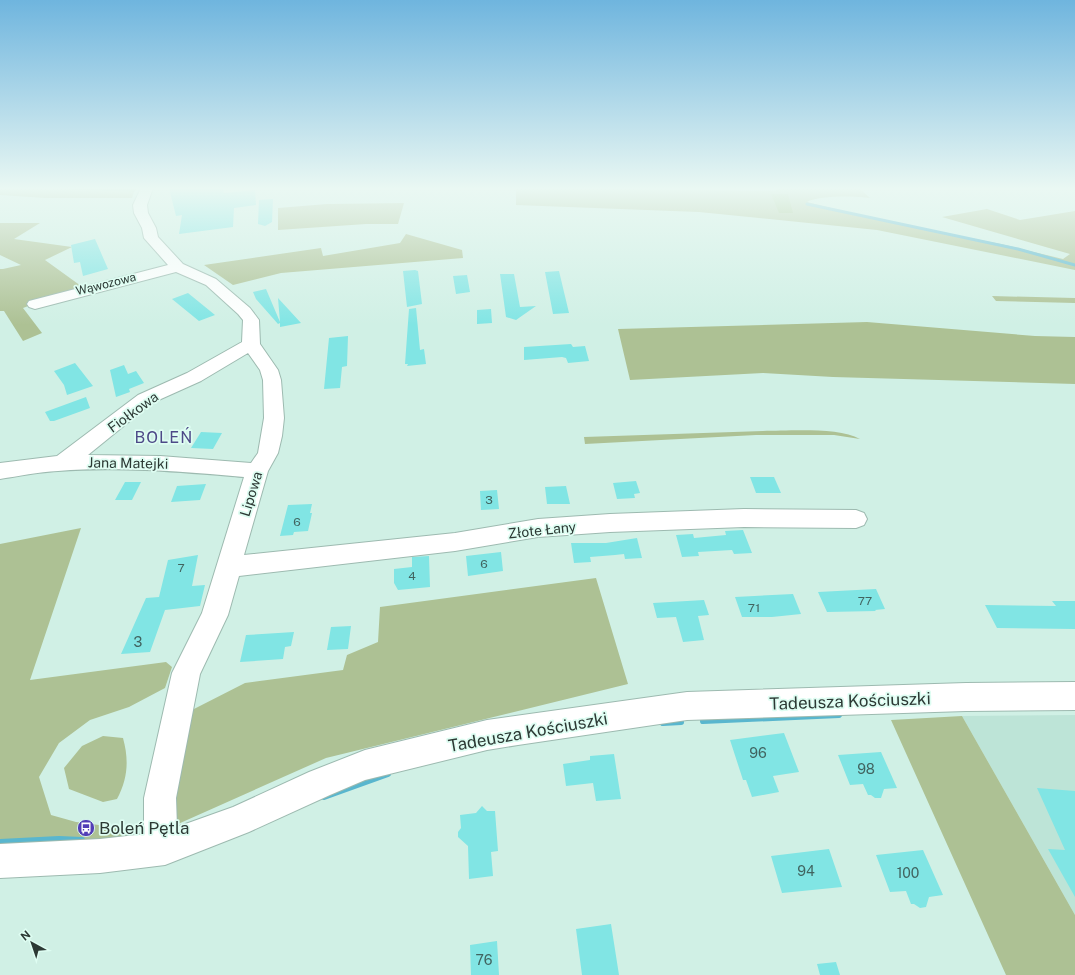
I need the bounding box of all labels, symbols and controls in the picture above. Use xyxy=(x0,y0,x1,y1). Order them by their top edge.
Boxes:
street label: Wąwozowa xyxy=(74,270,138,298)
street label: Fiołkowa xyxy=(105,388,161,436)
district label: BOLEŃ xyxy=(135,427,193,447)
street label: Jana Matejki xyxy=(88,454,168,472)
street label: Lipowa xyxy=(237,470,265,518)
house number: 3 xyxy=(485,493,493,507)
house number: 6 xyxy=(293,515,301,529)
street label: Złote Łany xyxy=(507,518,577,542)
house number: 6 xyxy=(480,557,488,571)
house number: 7 xyxy=(177,561,185,575)
house number: 4 xyxy=(408,569,416,583)
house number: 77 xyxy=(858,594,872,608)
house number: 71 xyxy=(748,601,760,615)
house number: 3 xyxy=(134,634,143,650)
street label: Tadeusza Kościuszki xyxy=(769,688,931,714)
street label: Tadeusza Kościuszki xyxy=(447,708,609,756)
house number: 96 xyxy=(749,745,767,761)
house number: 98 xyxy=(857,761,875,777)
bus stop icon: Boleń Pętla xyxy=(76,818,96,838)
place label: Boleń Pętla xyxy=(99,818,189,838)
house number: 94 xyxy=(797,863,815,879)
house number: 100 xyxy=(897,865,919,881)
north arrow xyxy=(12,923,52,963)
text: N xyxy=(18,928,33,943)
house number: 76 xyxy=(476,952,493,968)

